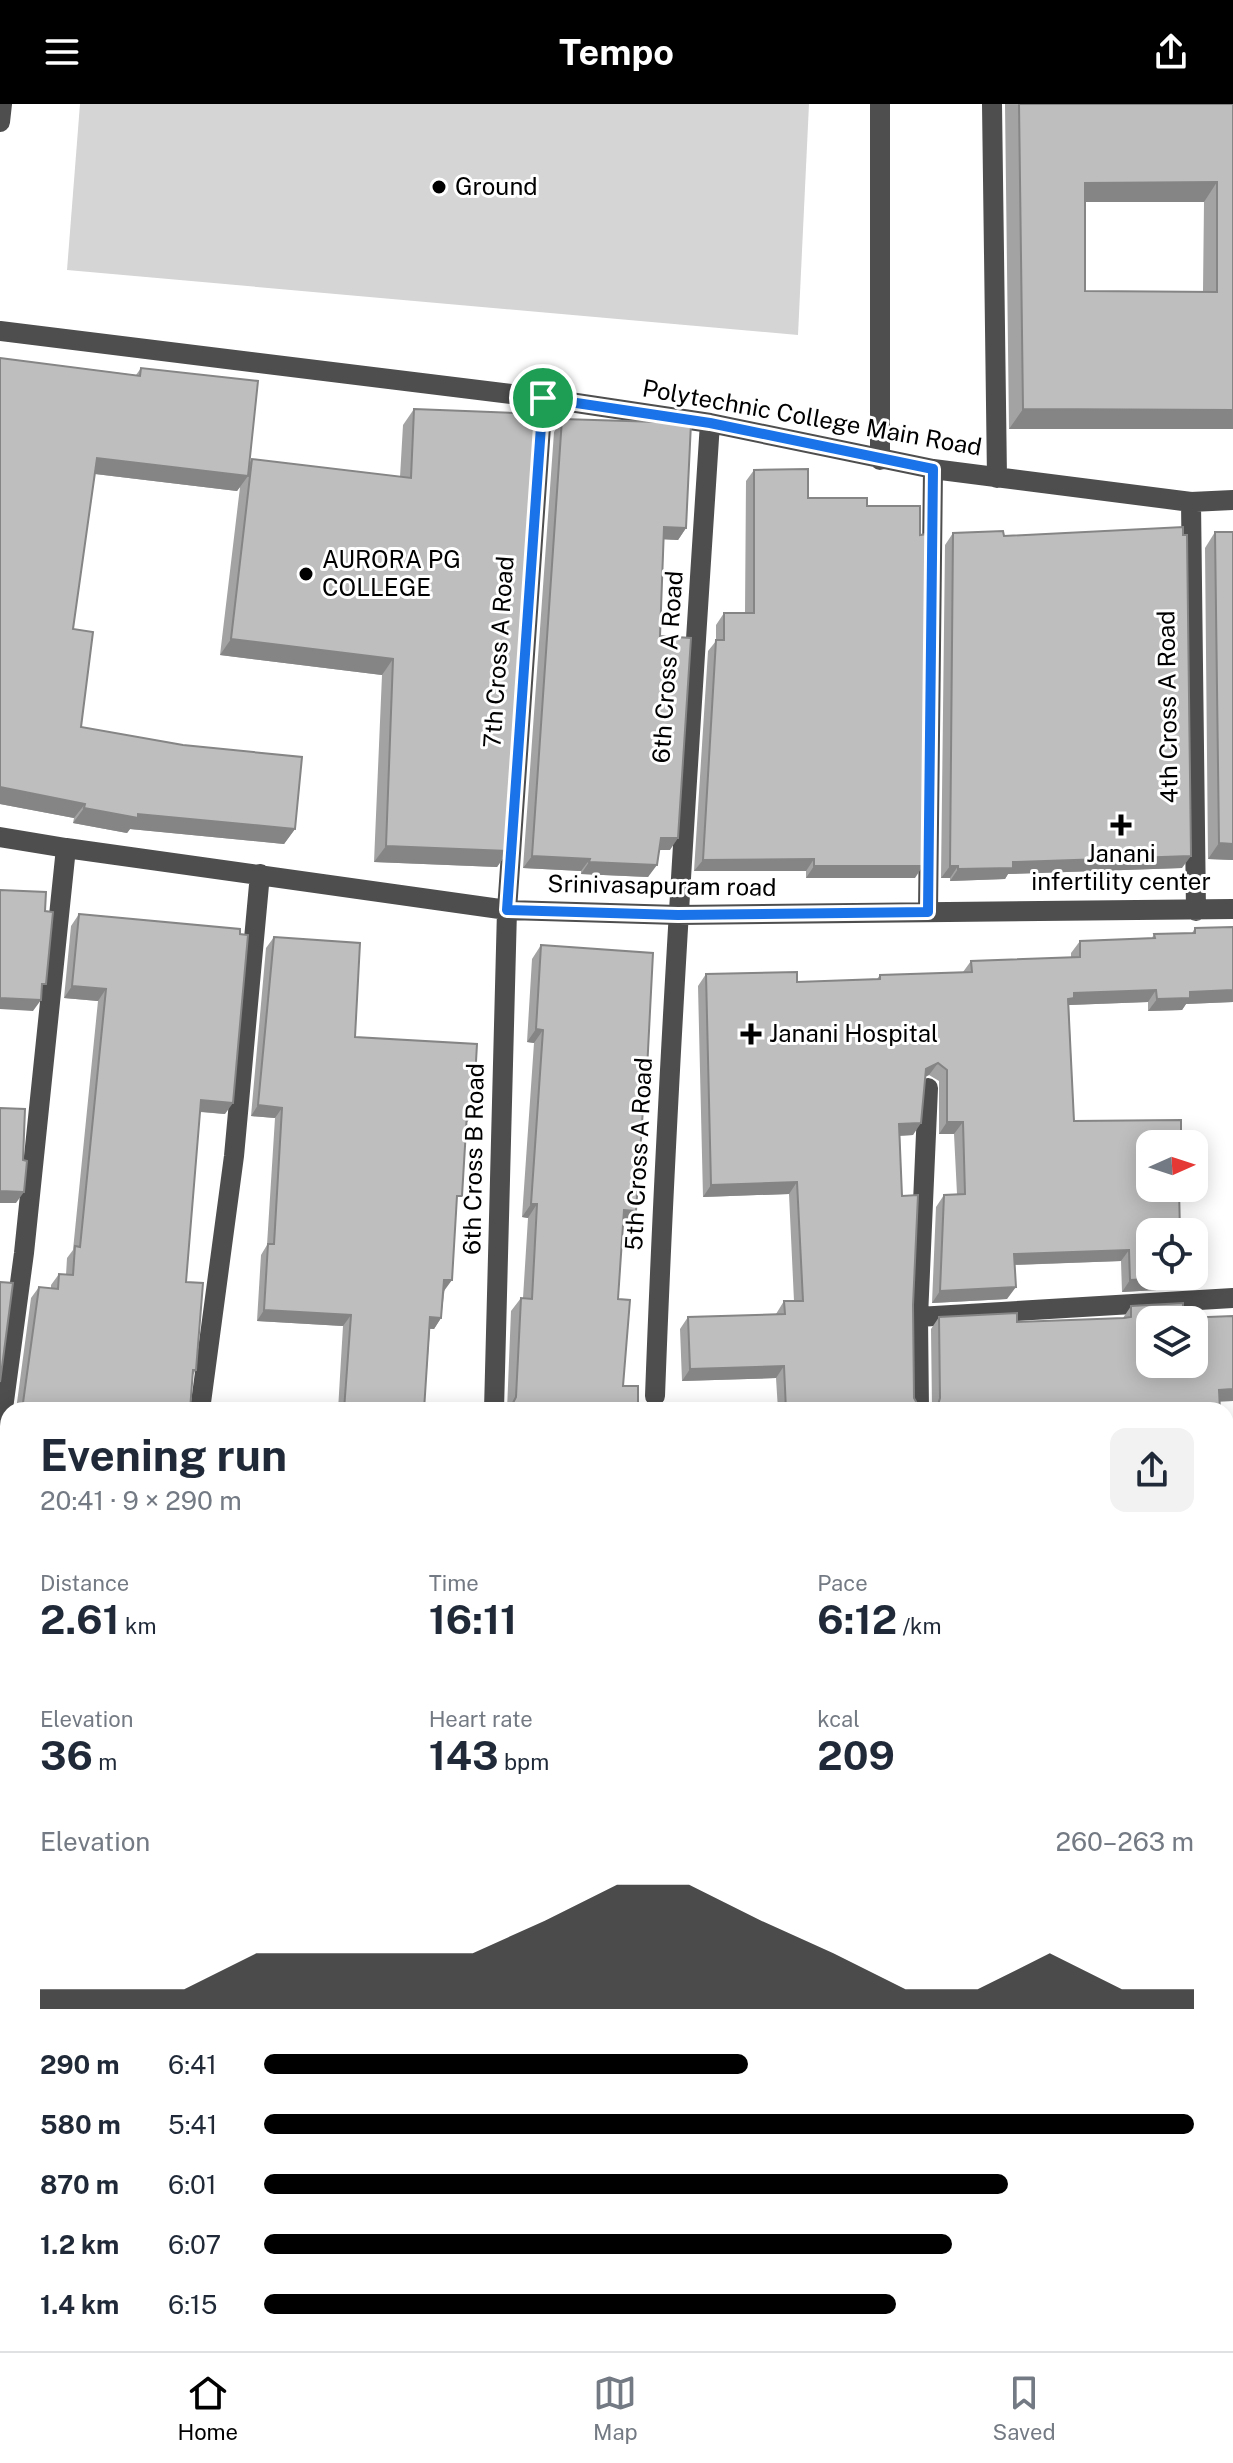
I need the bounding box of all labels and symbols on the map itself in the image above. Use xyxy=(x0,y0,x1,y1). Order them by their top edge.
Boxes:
place label: Ground xyxy=(455,172,538,200)
marker: Ground xyxy=(430,178,448,196)
pin xyxy=(509,364,577,432)
street label: Polytechnic College Main Road xyxy=(640,373,984,461)
place label: AURORA PG COLLEGE xyxy=(322,545,461,601)
street label: 7th Cross A Road xyxy=(477,555,519,749)
marker: AURORA PG COLLEGE xyxy=(297,565,315,583)
street label: 6th Cross A Road xyxy=(646,570,688,764)
street label: 4th Cross A Road xyxy=(1151,610,1183,804)
marker: Janani infertility center xyxy=(1110,814,1132,836)
place label: Janani infertility center xyxy=(1031,839,1211,895)
street label: Srinivasapuram road xyxy=(547,869,777,901)
place label: Janani Hospital xyxy=(769,1019,938,1047)
marker: Janani Hospital xyxy=(740,1023,762,1045)
street label: 5th Cross A Road xyxy=(619,1057,657,1251)
street label: 6th Cross B Road xyxy=(457,1063,489,1255)
north arrow xyxy=(1136,1130,1208,1202)

